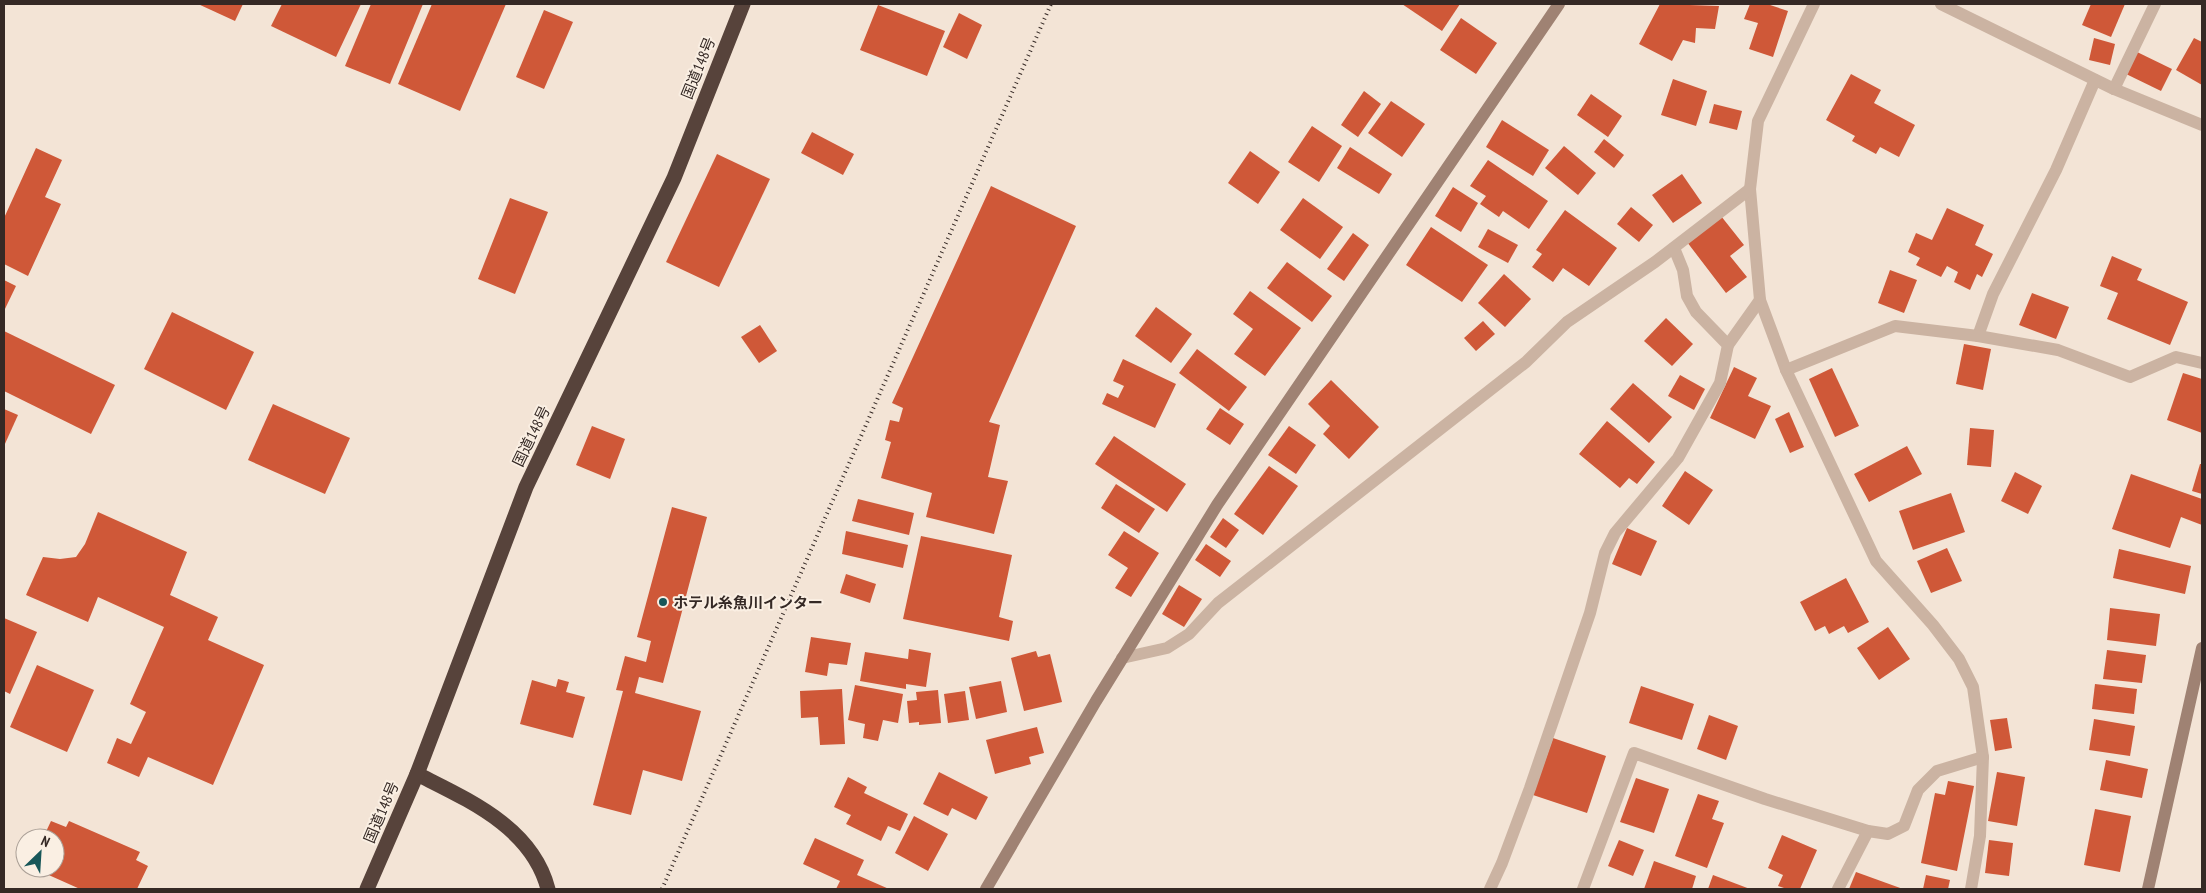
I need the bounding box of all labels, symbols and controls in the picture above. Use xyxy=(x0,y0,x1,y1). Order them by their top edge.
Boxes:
street label: 国道148号 xyxy=(677,34,719,102)
street label: 国道148号 xyxy=(508,403,554,469)
place label: ホテル糸魚川インター xyxy=(673,593,823,612)
marker: ホテル糸魚川インター xyxy=(657,596,669,608)
street label: 国道148号 xyxy=(360,778,402,846)
north arrow xyxy=(15,828,65,878)
text: N xyxy=(38,831,53,851)

